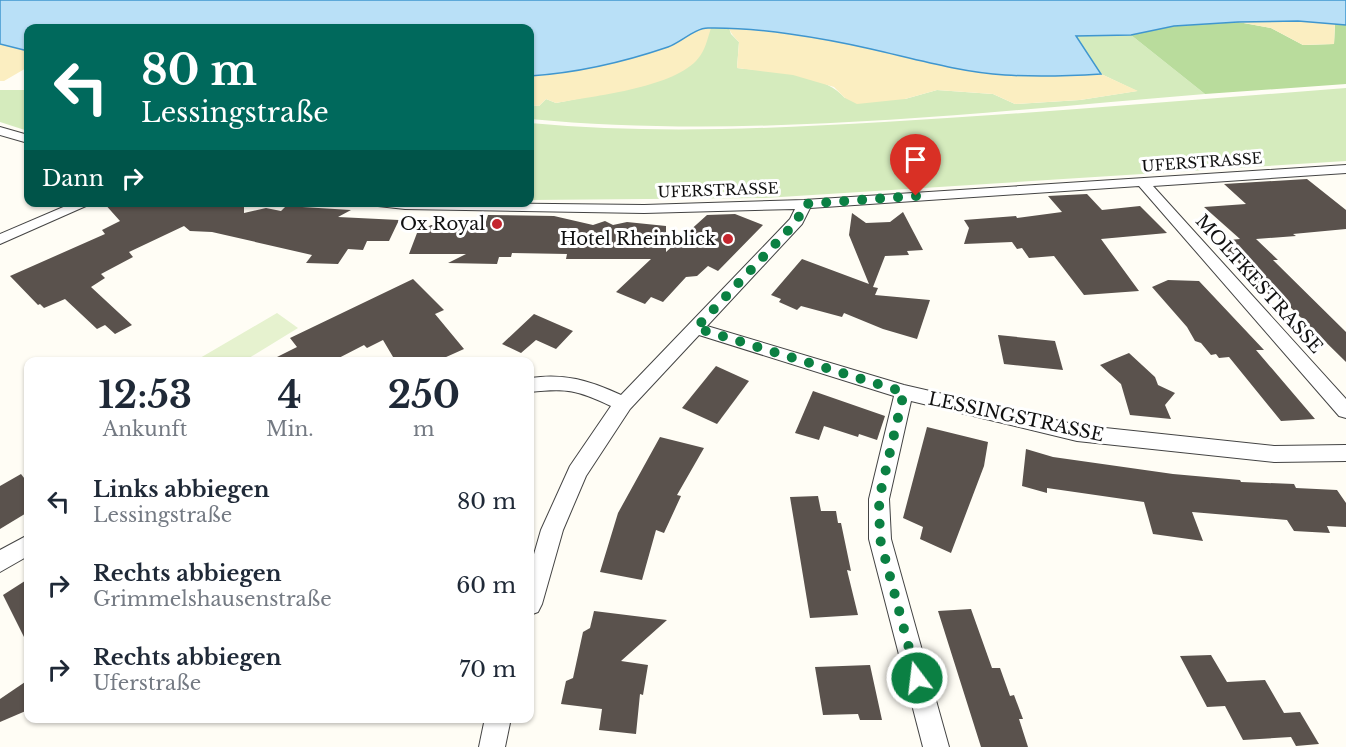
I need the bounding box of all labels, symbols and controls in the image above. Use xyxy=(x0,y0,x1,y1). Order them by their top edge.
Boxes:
text: 80 m xyxy=(141,44,257,96)
icon: left xyxy=(42,48,120,126)
text: Lessingstraße xyxy=(141,96,329,129)
pin xyxy=(890,134,941,196)
icon: arrive xyxy=(899,143,932,176)
street label: UFERSTRASSE xyxy=(1141,148,1263,176)
icon: right xyxy=(116,162,149,195)
text: Dann xyxy=(42,165,104,192)
street label: UFERSTRASSE xyxy=(657,178,779,202)
street label: MOLTKESTRASSE xyxy=(1191,210,1327,358)
place label: Ox Royal xyxy=(400,213,485,235)
marker: Ox Royal xyxy=(490,217,504,231)
place label: Hotel Rheinblick xyxy=(560,228,716,250)
marker: Hotel Rheinblick xyxy=(721,232,735,246)
text: 12:53 xyxy=(98,373,192,418)
text: 4 xyxy=(278,373,302,418)
text: 250 xyxy=(388,373,460,418)
street label: LESSINGSTRASSE xyxy=(926,388,1106,446)
text: Ankunft xyxy=(103,417,187,441)
text: Min. xyxy=(266,417,314,441)
text: m xyxy=(413,417,435,441)
text: Links abbiegen xyxy=(93,476,270,503)
icon: left xyxy=(42,485,75,518)
text: 80 m xyxy=(457,488,516,515)
text: Lessingstraße xyxy=(93,503,232,527)
text: Rechts abbiegen xyxy=(93,560,282,587)
icon: right xyxy=(42,569,75,602)
text: 60 m xyxy=(456,572,516,599)
text: Grimmelshausenstraße xyxy=(93,587,332,611)
text: Rechts abbiegen xyxy=(93,644,282,671)
position arrow xyxy=(885,646,949,710)
icon: right xyxy=(42,653,75,686)
text: 70 m xyxy=(459,656,516,683)
text: Uferstraße xyxy=(93,671,201,695)

